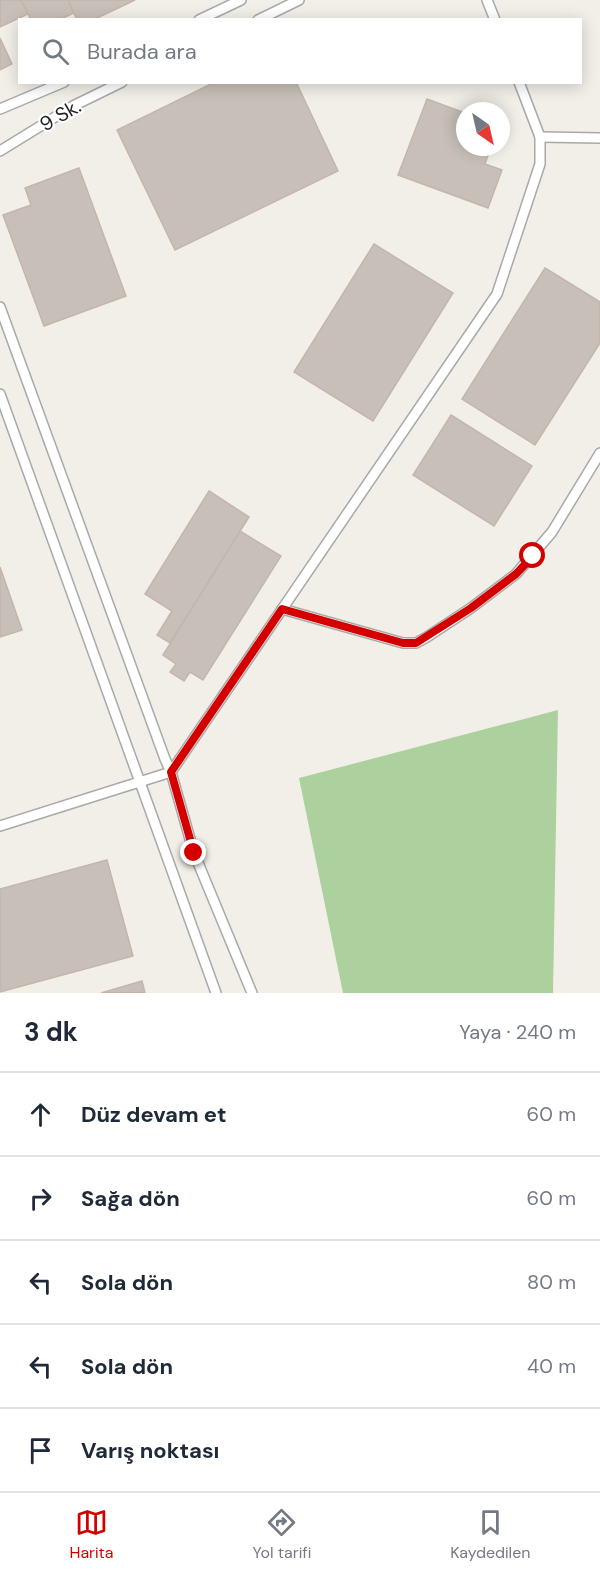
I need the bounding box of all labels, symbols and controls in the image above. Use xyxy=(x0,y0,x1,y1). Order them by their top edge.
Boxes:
search box xyxy=(18,18,582,84)
icon: search xyxy=(39,35,72,68)
text: Burada ara xyxy=(87,37,197,66)
street label: 9 Sk. xyxy=(35,93,85,137)
north arrow xyxy=(456,102,510,156)
route start xyxy=(519,542,545,568)
route end xyxy=(180,839,206,865)
text: 3 dk xyxy=(24,1015,78,1049)
text: Yaya · 240 m xyxy=(459,1019,576,1045)
icon: ahead xyxy=(24,1098,57,1131)
text: Düz devam et xyxy=(81,1100,226,1129)
text: 60 m xyxy=(527,1101,576,1127)
icon: right xyxy=(24,1182,57,1215)
text: Sağa dön xyxy=(81,1184,180,1213)
text: 60 m xyxy=(527,1185,576,1211)
icon: left xyxy=(24,1266,57,1299)
text: Sola dön xyxy=(81,1268,173,1297)
text: 80 m xyxy=(527,1269,576,1295)
icon: left xyxy=(24,1350,57,1383)
text: Sola dön xyxy=(81,1352,173,1381)
text: 40 m xyxy=(527,1353,576,1379)
icon: arrive xyxy=(24,1434,57,1467)
text: Varış noktası xyxy=(81,1436,219,1465)
tab: Harita xyxy=(70,1506,114,1563)
tab: Yol tarifi xyxy=(253,1506,311,1563)
tab: Kaydedilen xyxy=(450,1506,530,1563)

